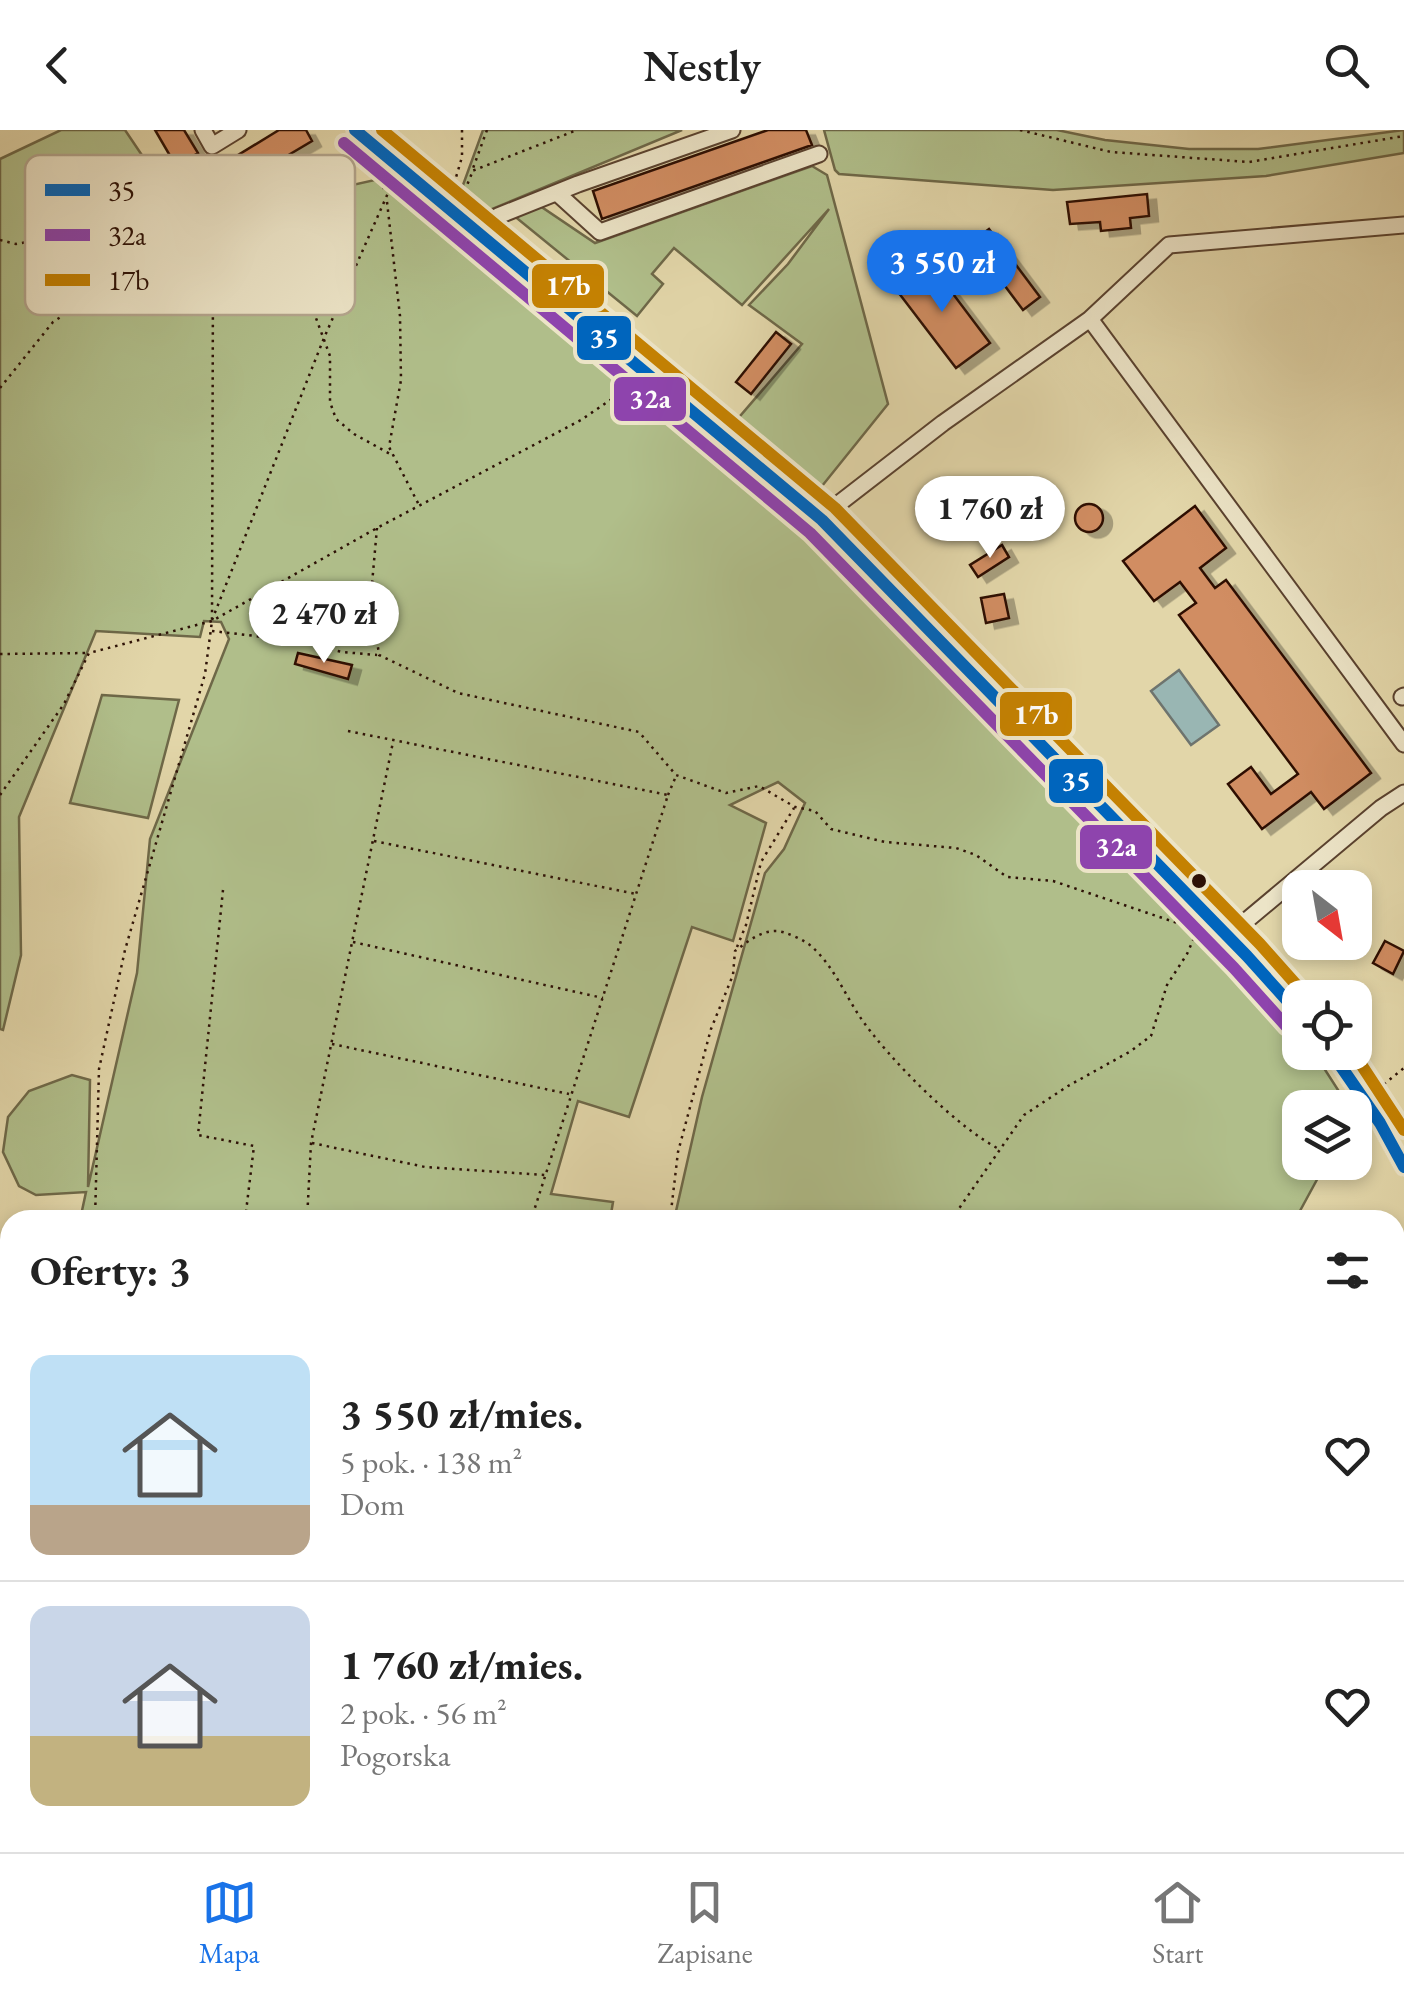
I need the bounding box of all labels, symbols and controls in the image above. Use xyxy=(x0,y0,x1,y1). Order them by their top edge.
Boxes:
text: Nestly xyxy=(643,36,761,94)
icon: back xyxy=(30,38,85,93)
icon: search xyxy=(1319,38,1374,93)
legend xyxy=(25,155,355,315)
text: 35 xyxy=(108,172,135,208)
text: 32a xyxy=(108,217,147,253)
pin: 3 550 zł xyxy=(839,230,1045,315)
text: 3 550 zł xyxy=(889,241,995,283)
text: 17b xyxy=(108,262,149,298)
line badge: 17b xyxy=(530,262,606,310)
text: 17b xyxy=(546,267,590,303)
line badge: 35 xyxy=(575,314,633,362)
text: 35 xyxy=(589,319,619,355)
line badge: 32a xyxy=(612,375,688,423)
text: 32a xyxy=(629,380,672,416)
pin: 1 760 zł xyxy=(887,476,1093,561)
text: 1 760 zł xyxy=(937,487,1043,529)
pin: 2 470 zł xyxy=(221,581,427,666)
text: 2 470 zł xyxy=(271,592,377,634)
line badge: 17b xyxy=(998,690,1074,738)
text: 17b xyxy=(1014,696,1058,732)
line badge: 35 xyxy=(1047,757,1105,805)
text: 35 xyxy=(1061,762,1091,798)
line badge: 32a xyxy=(1078,823,1154,871)
text: 32a xyxy=(1095,828,1138,864)
north arrow xyxy=(1282,870,1372,960)
map controls xyxy=(1282,870,1372,1180)
unlabelled marker xyxy=(1189,871,1209,891)
button: locate xyxy=(1282,980,1372,1070)
button: layers xyxy=(1282,1090,1372,1180)
text: Oferty: 3 xyxy=(30,1243,191,1298)
icon: filters xyxy=(1320,1243,1375,1298)
text: 3 550 zł/mies. xyxy=(340,1386,583,1441)
icon: home xyxy=(110,1395,230,1515)
icon: heart xyxy=(1320,1428,1375,1483)
text: 5 pok. · 138 m² xyxy=(340,1441,522,1483)
text: Dom xyxy=(340,1483,405,1525)
text: 1 760 zł/mies. xyxy=(340,1637,583,1692)
icon: home xyxy=(110,1646,230,1766)
icon: heart xyxy=(1320,1679,1375,1734)
text: 2 pok. · 56 m² xyxy=(340,1692,507,1734)
text: Pogorska xyxy=(340,1734,450,1776)
tab: Mapa xyxy=(199,1875,260,1971)
tab: Zapisane xyxy=(657,1875,753,1971)
tab: Start xyxy=(1150,1875,1205,1971)

